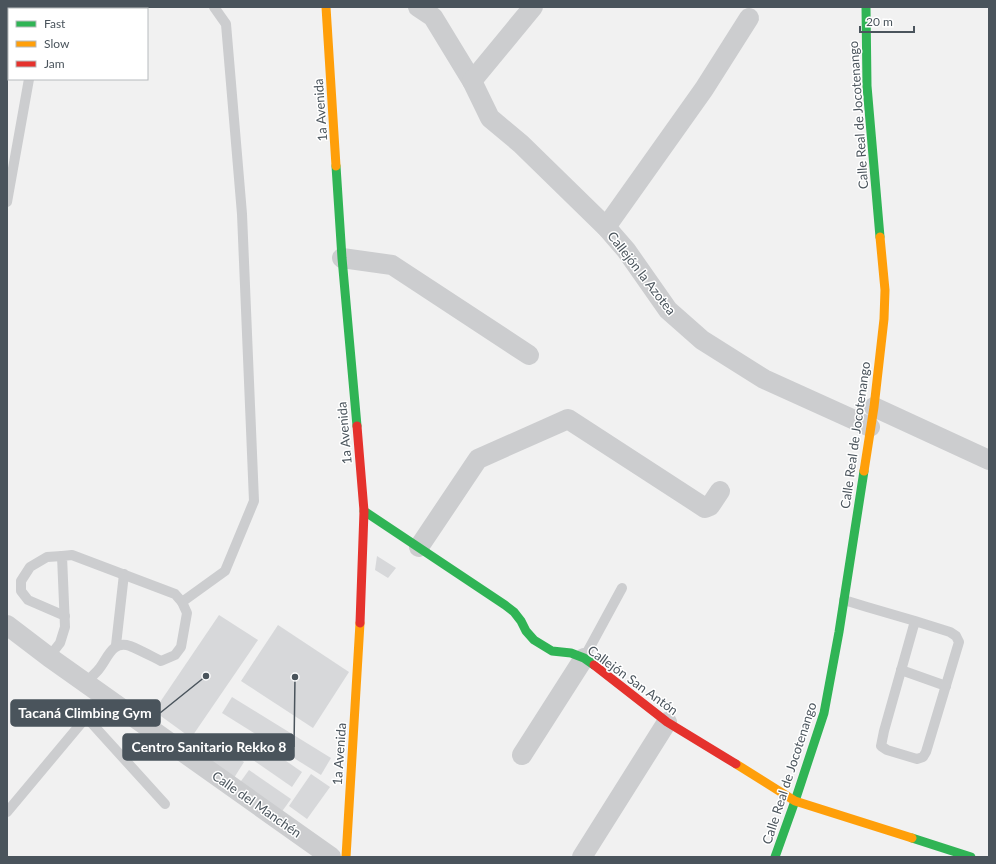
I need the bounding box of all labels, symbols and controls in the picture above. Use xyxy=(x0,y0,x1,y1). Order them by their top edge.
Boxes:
legend xyxy=(8,8,148,80)
scale bar xyxy=(860,8,914,34)
text: 20 m xyxy=(866,14,893,29)
text: Fast xyxy=(44,16,66,31)
text: Slow xyxy=(44,36,70,51)
street label: Calle Real de Jocotenango xyxy=(845,40,871,190)
text: Jam xyxy=(44,56,65,71)
street label: 1a Avenida xyxy=(310,78,330,142)
street label: Callejón la Azotea xyxy=(604,228,680,318)
street label: Calle Real de Jocotenango xyxy=(837,360,873,510)
street label: 1a Avenida xyxy=(333,401,355,465)
street label: Callejón San Antón xyxy=(585,642,681,718)
callout: Tacaná Climbing Gym xyxy=(11,700,160,726)
street label: Calle Real de Jocotenango xyxy=(758,700,820,846)
text: Tacaná Climbing Gym xyxy=(18,704,152,721)
street label: 1a Avenida xyxy=(329,722,349,786)
callout: Centro Sanitario Rekko 8 xyxy=(123,734,294,760)
text: Centro Sanitario Rekko 8 xyxy=(132,738,286,755)
street label: Calle del Manchén xyxy=(209,767,305,841)

